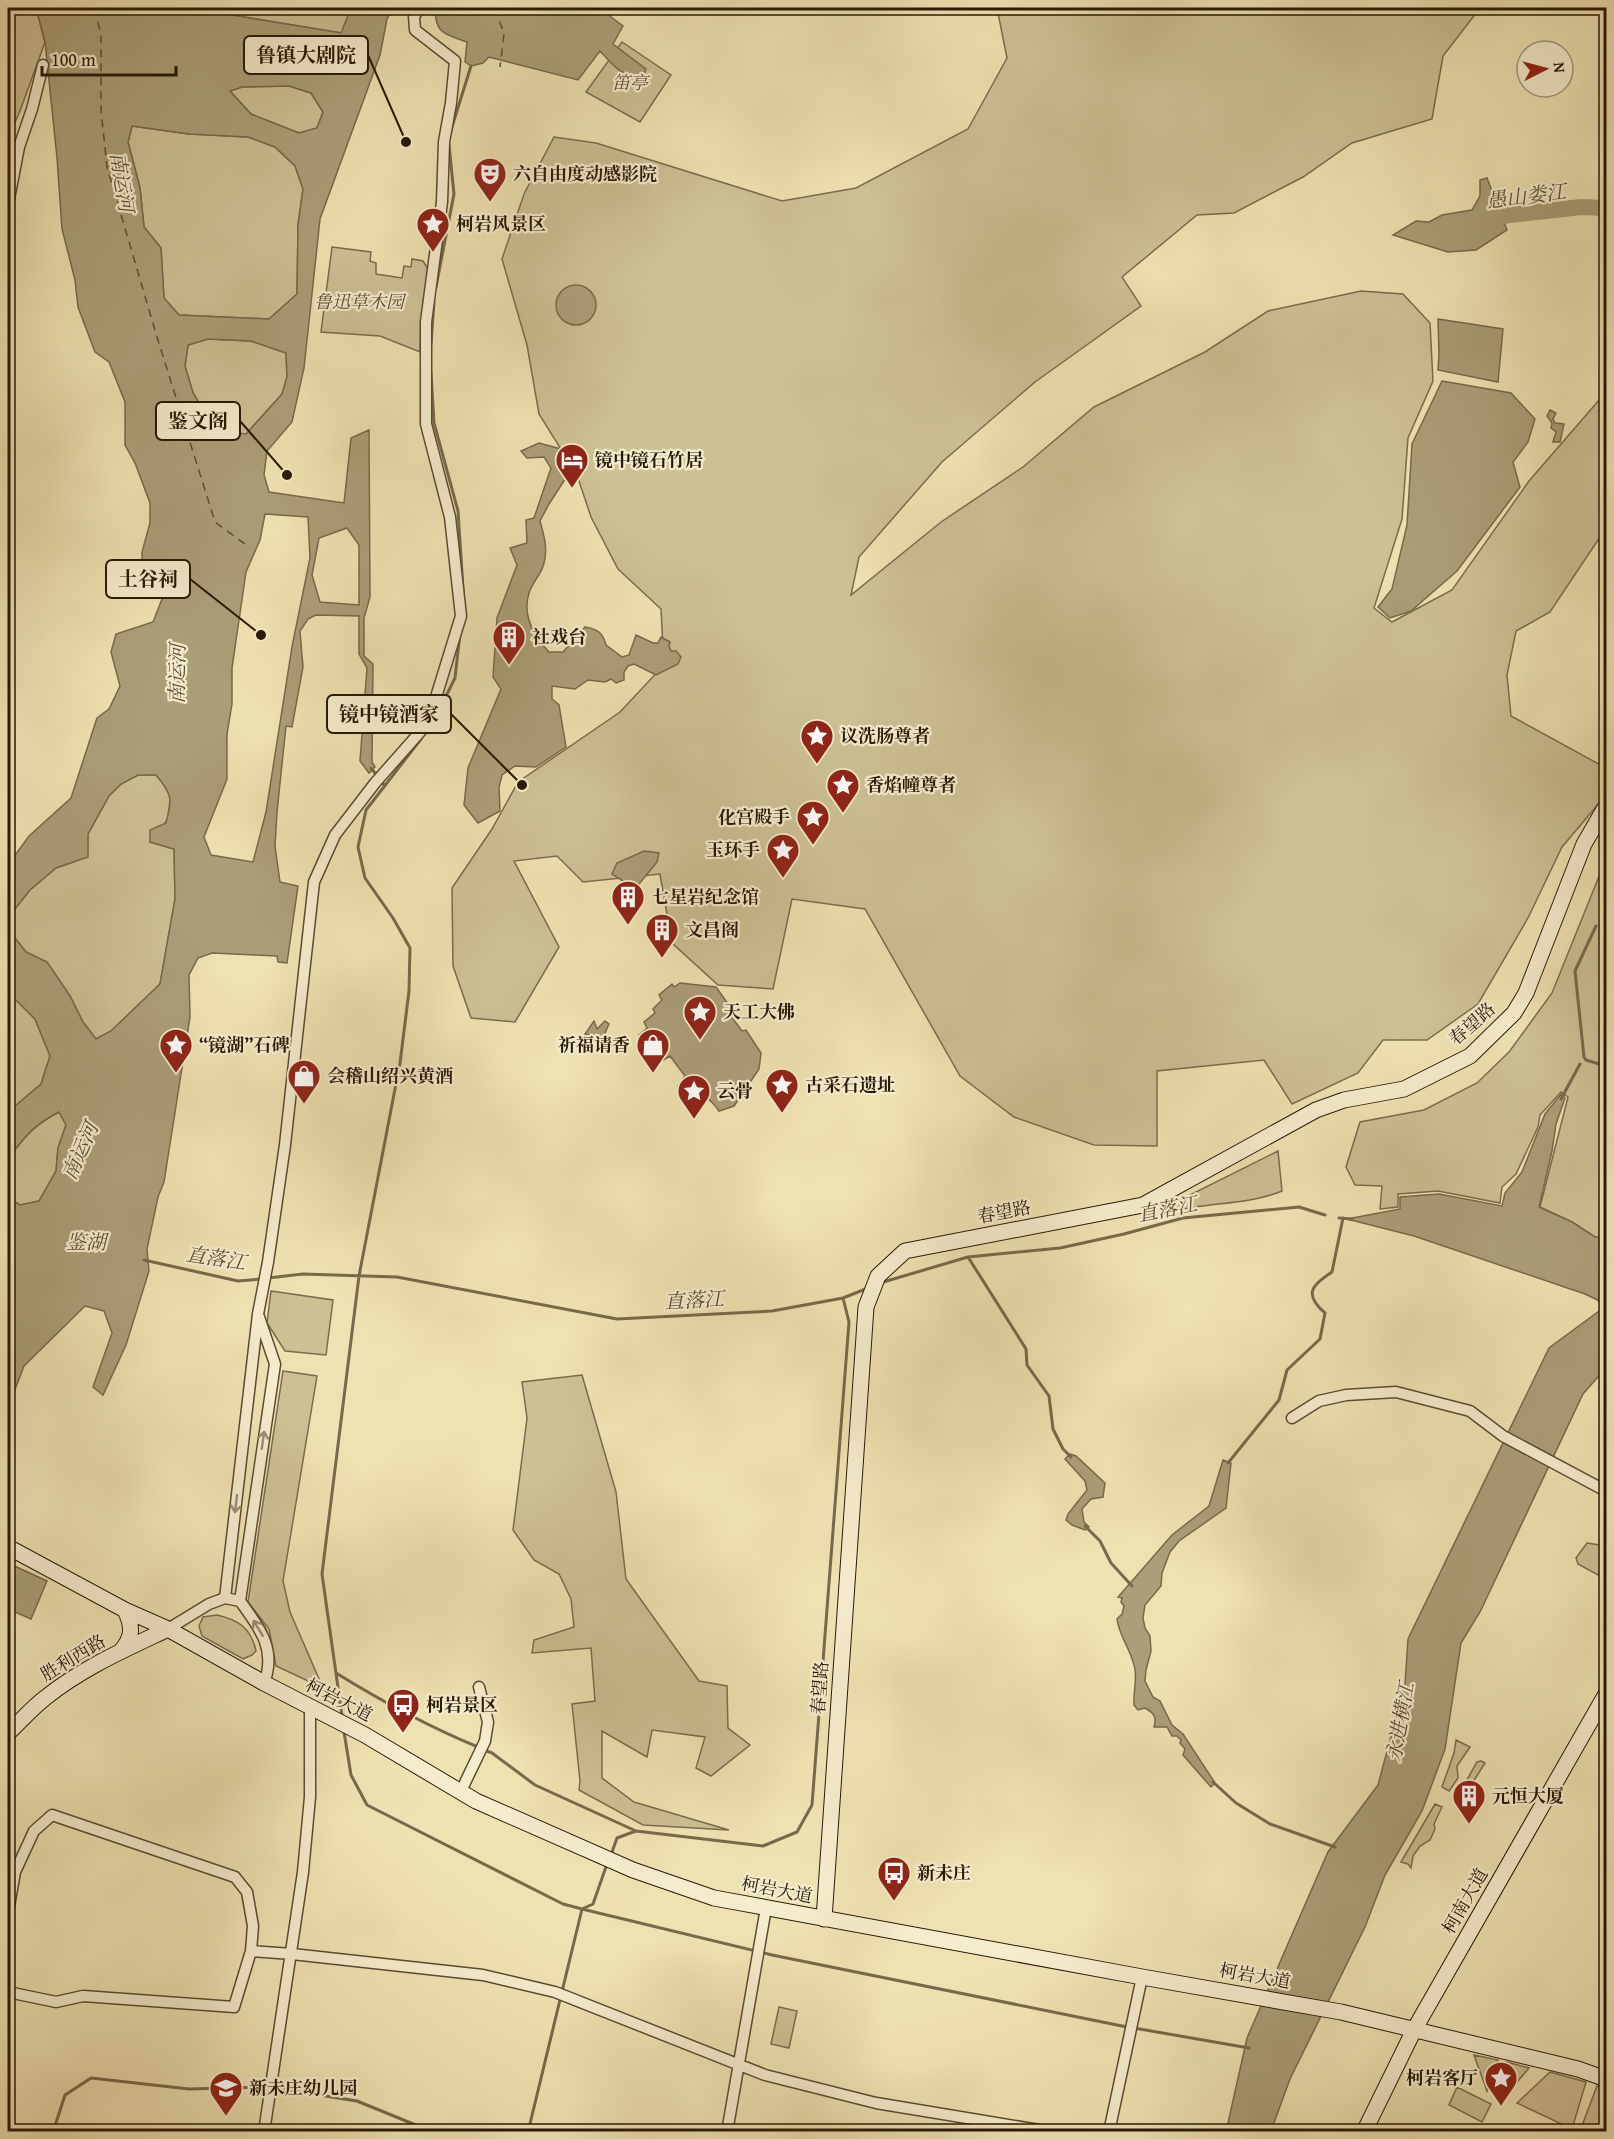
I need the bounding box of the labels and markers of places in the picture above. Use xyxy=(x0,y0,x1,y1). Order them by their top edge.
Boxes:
callout: 鲁镇大剧院 xyxy=(244,36,368,74)
theatre icon: 六自由度动感影院 xyxy=(472,156,508,203)
place label: 六自由度动感影院 xyxy=(513,160,657,187)
place icon: 柯岩风景区 xyxy=(415,206,451,253)
place label: 柯岩风景区 xyxy=(456,210,546,237)
callout: 鉴文阁 xyxy=(156,402,240,440)
hotel icon: 镜中镜石竹居 xyxy=(554,442,590,489)
place label: 镜中镜石竹居 xyxy=(595,446,703,473)
callout: 土谷祠 xyxy=(106,560,190,598)
building icon: 社戏台 xyxy=(491,619,527,666)
place label: 社戏台 xyxy=(532,623,586,650)
callout: 镜中镜酒家 xyxy=(327,695,451,733)
place icon: 议洗肠尊者 xyxy=(799,718,835,765)
place label: 议洗肠尊者 xyxy=(840,722,930,749)
place icon: 香焰幢尊者 xyxy=(825,767,861,814)
place label: 香焰幢尊者 xyxy=(866,771,956,798)
place icon: 化宫殿手 xyxy=(795,799,831,846)
place label: 化宫殿手 xyxy=(718,803,790,830)
place icon: 玉环手 xyxy=(765,832,801,879)
place label: 玉环手 xyxy=(706,836,760,863)
building icon: 七星岩纪念馆 xyxy=(610,879,646,926)
place label: 七星岩纪念馆 xyxy=(651,883,759,910)
building icon: 文昌阁 xyxy=(644,912,680,959)
place label: 文昌阁 xyxy=(685,916,739,943)
place icon: 天工大佛 xyxy=(682,994,718,1041)
place label: 天工大佛 xyxy=(723,998,795,1025)
place icon: “镜湖”石碑 xyxy=(158,1027,194,1074)
shop icon: 祈福请香 xyxy=(635,1027,671,1074)
place label: “镜湖”石碑 xyxy=(199,1031,290,1058)
place label: 祈福请香 xyxy=(558,1031,630,1058)
shop icon: 会稽山绍兴黄酒 xyxy=(286,1058,322,1105)
place label: 会稽山绍兴黄酒 xyxy=(327,1062,453,1089)
place icon: 古采石遗址 xyxy=(764,1067,800,1114)
place label: 古采石遗址 xyxy=(805,1071,895,1098)
place icon: 云骨 xyxy=(676,1073,712,1120)
place label: 云骨 xyxy=(717,1077,753,1104)
bus stop icon: 柯岩景区 xyxy=(385,1687,421,1734)
place label: 柯岩景区 xyxy=(426,1691,498,1718)
building icon: 元恒大厦 xyxy=(1451,1778,1487,1825)
place label: 元恒大厦 xyxy=(1492,1782,1564,1809)
bus stop icon: 新未庄 xyxy=(876,1855,912,1902)
place label: 新未庄 xyxy=(917,1859,971,1886)
place icon: 柯岩客厅 xyxy=(1483,2060,1519,2107)
place label: 柯岩客厅 xyxy=(1406,2064,1478,2091)
school or university icon: 新未庄幼儿园 xyxy=(208,2070,244,2117)
place label: 新未庄幼儿园 xyxy=(249,2074,357,2101)

